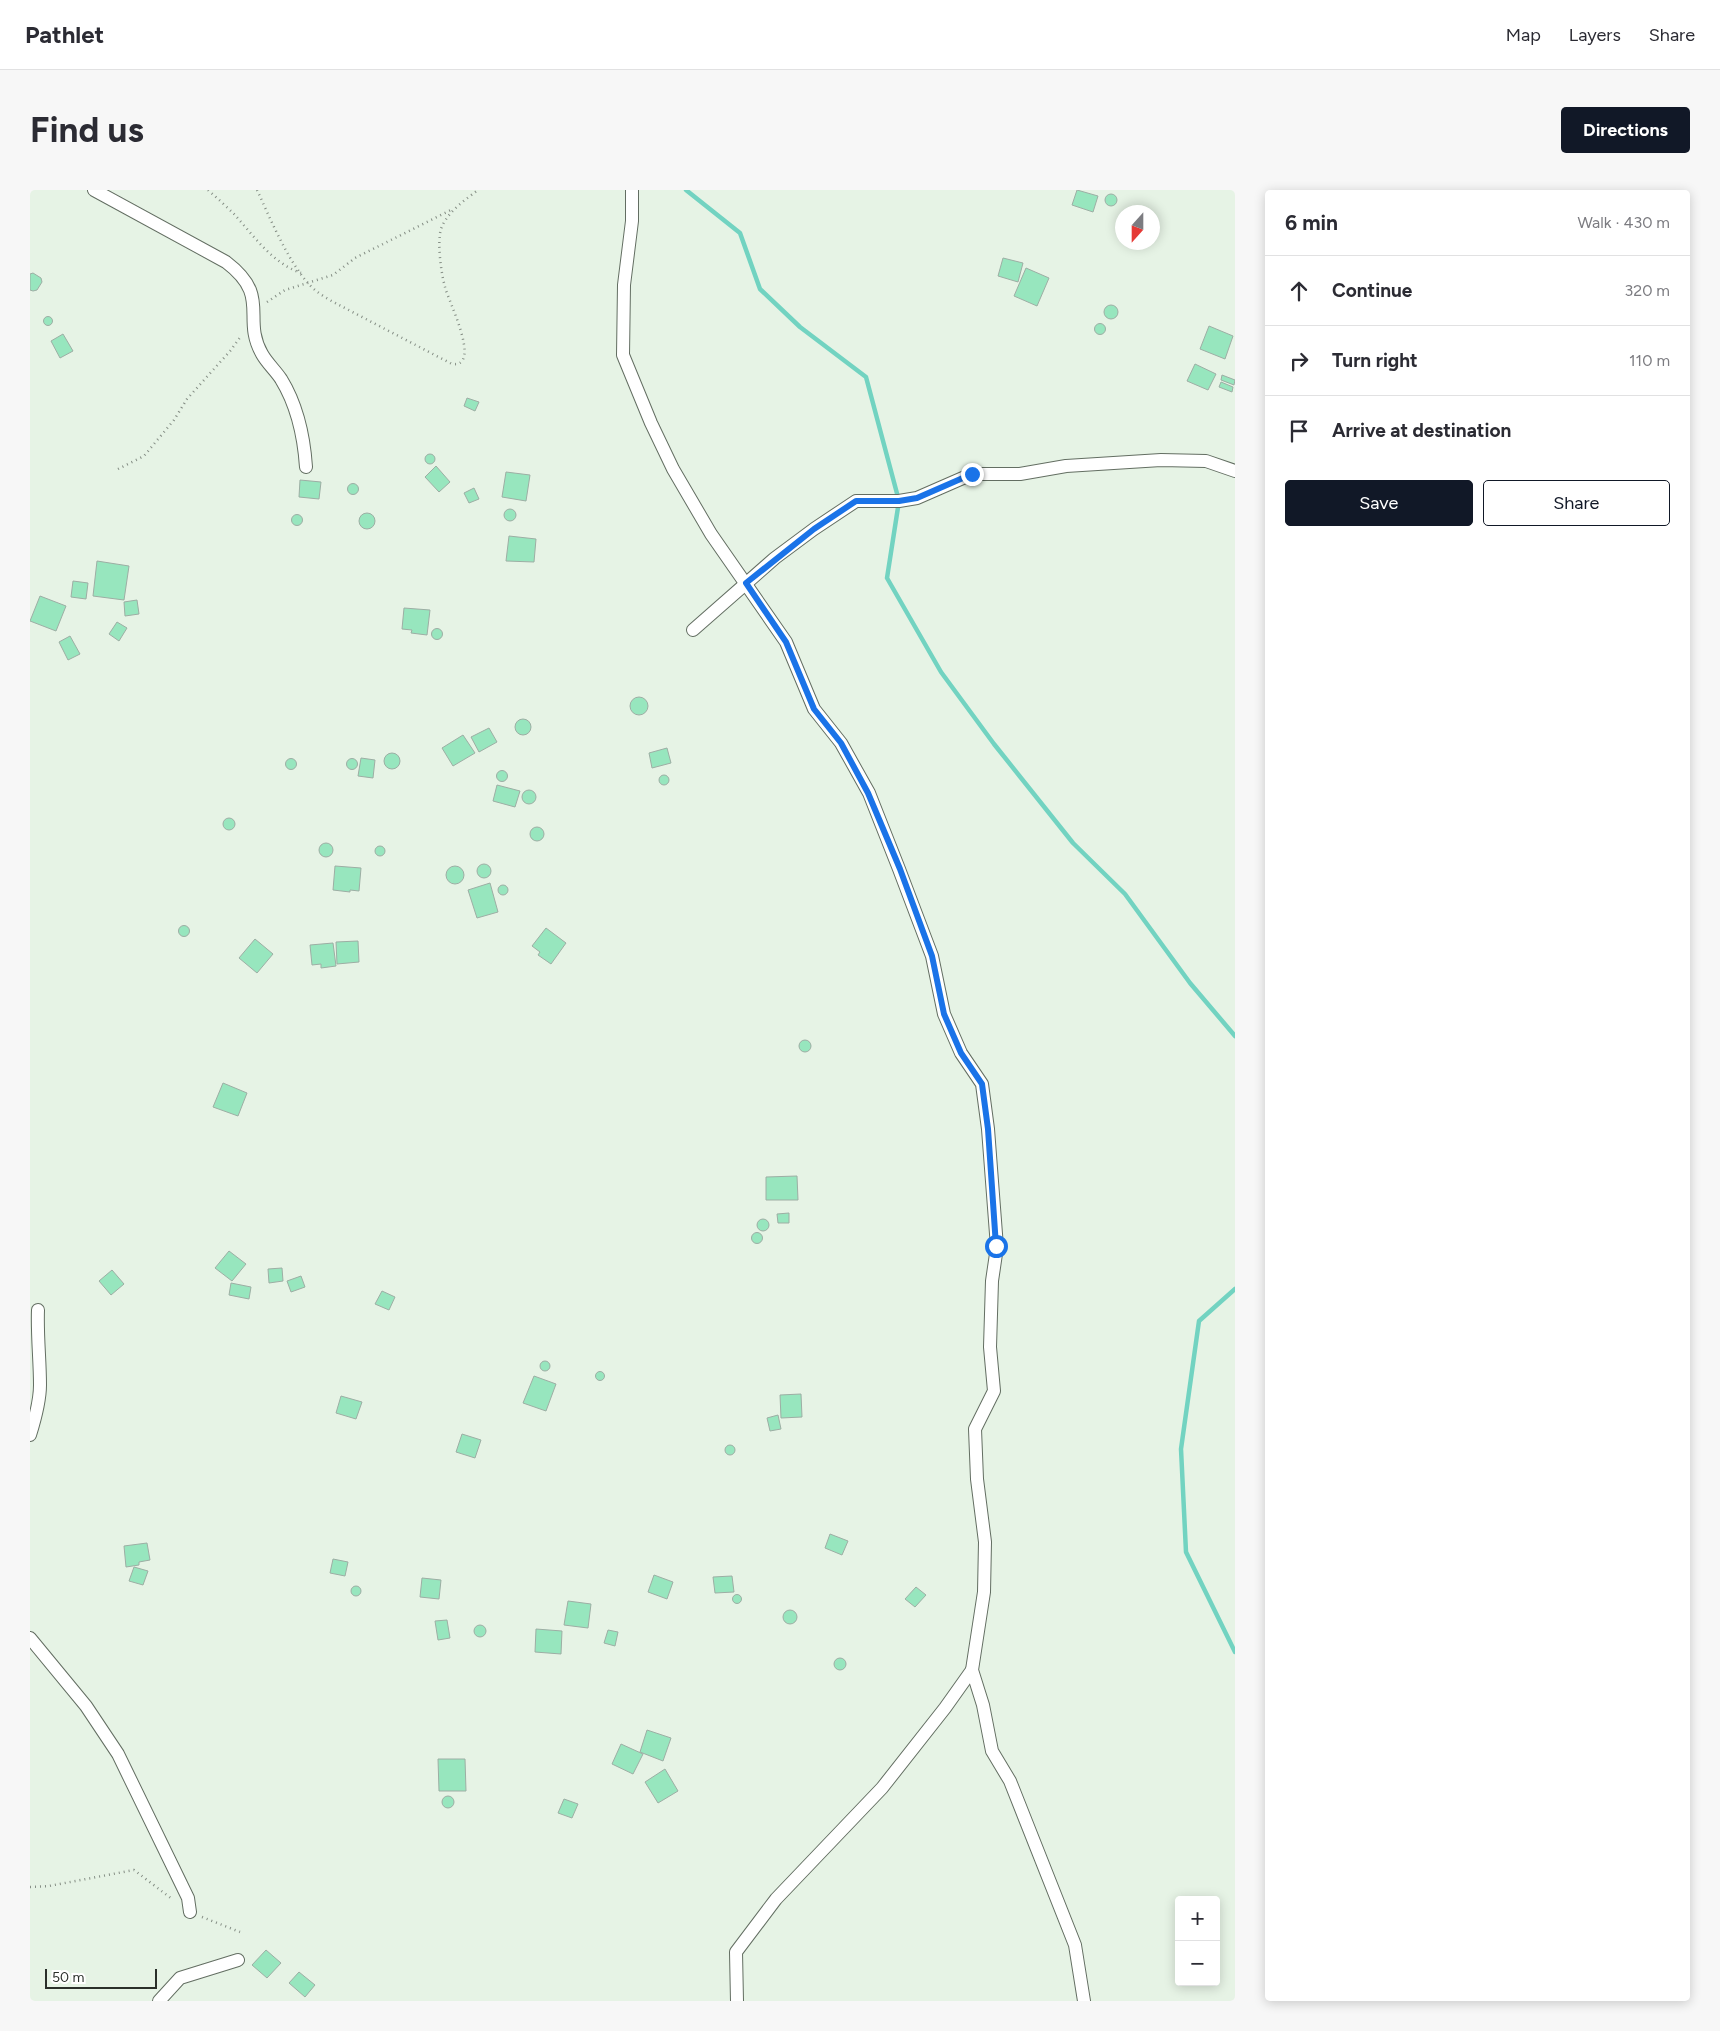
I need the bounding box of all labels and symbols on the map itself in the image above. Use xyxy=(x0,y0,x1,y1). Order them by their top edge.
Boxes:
north arrow xyxy=(1115,205,1160,250)
route end xyxy=(961,463,984,486)
route start xyxy=(985,1235,1008,1258)
scale bar xyxy=(45,1966,158,1989)

